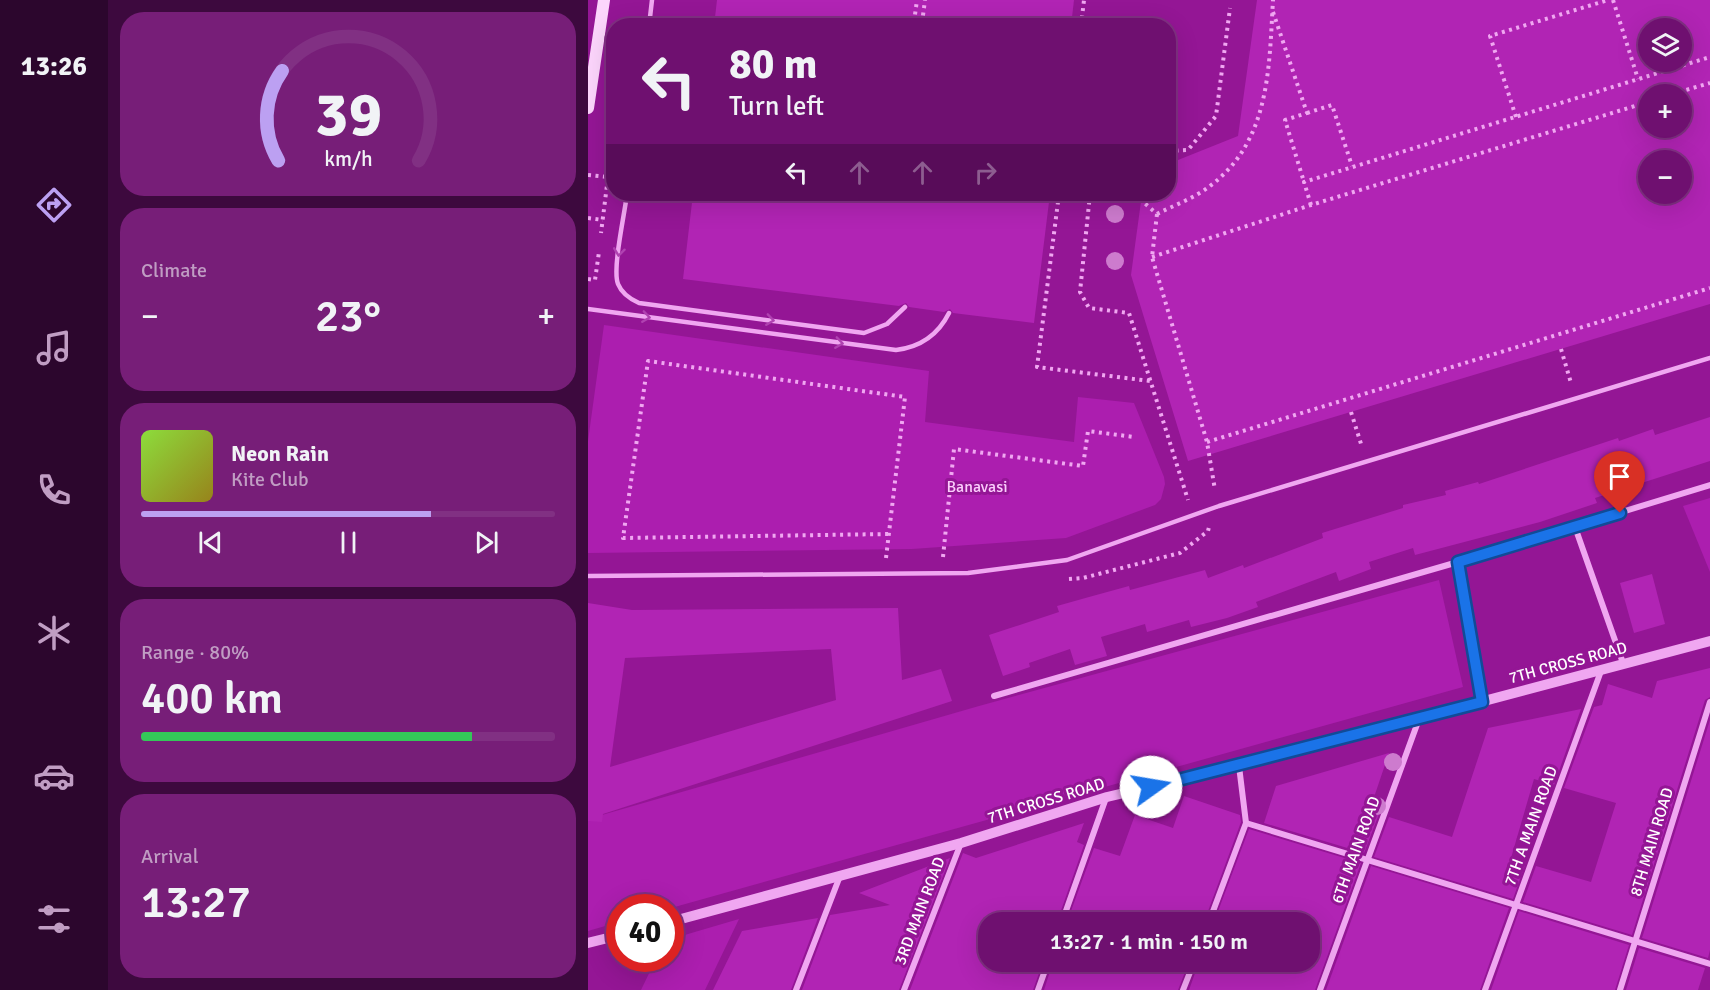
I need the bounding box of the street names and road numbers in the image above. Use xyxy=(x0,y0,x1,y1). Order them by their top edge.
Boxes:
street label: 7TH CROSS ROAD xyxy=(1507,638,1629,688)
street label: 7TH A MAIN ROAD xyxy=(1500,763,1562,889)
street label: 7TH CROSS ROAD xyxy=(985,774,1107,828)
street label: 8TH MAIN ROAD xyxy=(1626,785,1678,899)
street label: 6TH MAIN ROAD xyxy=(1327,794,1385,906)
street label: 3RD MAIN ROAD xyxy=(890,854,950,968)

